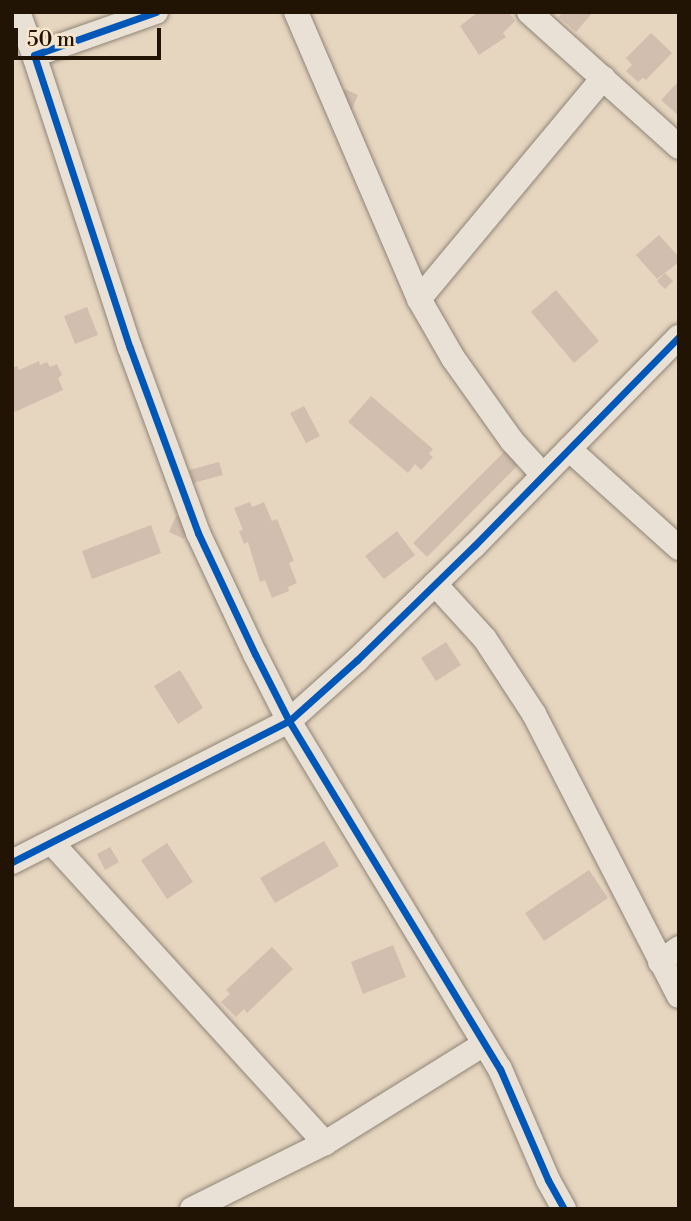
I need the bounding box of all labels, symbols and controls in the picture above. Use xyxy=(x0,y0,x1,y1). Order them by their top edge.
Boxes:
scale bar xyxy=(18,14,164,58)
text: 50 m xyxy=(27,27,75,53)

